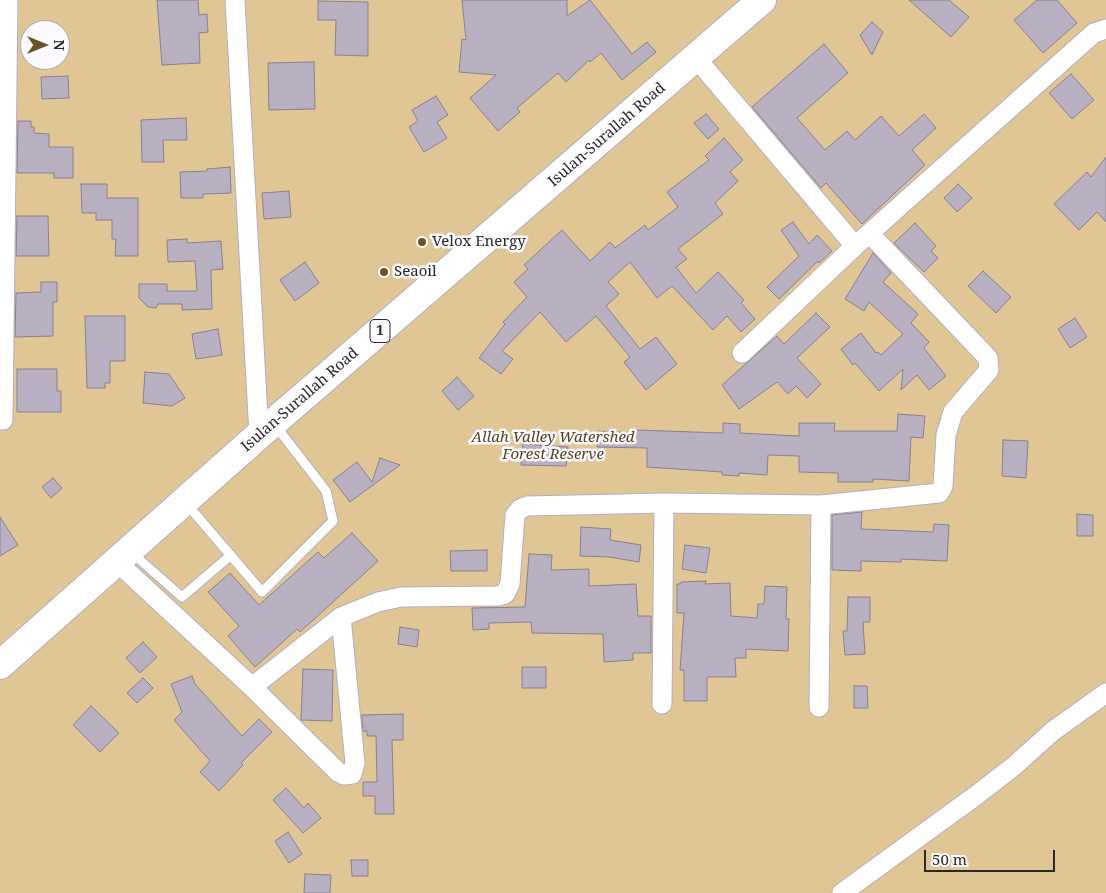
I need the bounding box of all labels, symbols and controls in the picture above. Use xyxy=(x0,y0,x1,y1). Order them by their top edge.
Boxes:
north arrow xyxy=(20,20,70,70)
text: N xyxy=(50,39,69,51)
street label: Isulan-Surallah Road xyxy=(545,79,669,191)
place label: Velox Energy xyxy=(432,233,526,251)
marker: Velox Energy xyxy=(416,236,428,248)
place label: Seaoil xyxy=(394,263,437,281)
marker: Seaoil xyxy=(378,266,390,278)
road number: 1 xyxy=(370,320,390,342)
street label: Isulan-Surallah Road xyxy=(238,344,362,456)
park label: Allah Valley Watershed Forest Reserve xyxy=(471,429,635,464)
scale bar xyxy=(926,840,1057,872)
text: 50 m xyxy=(932,849,967,869)

